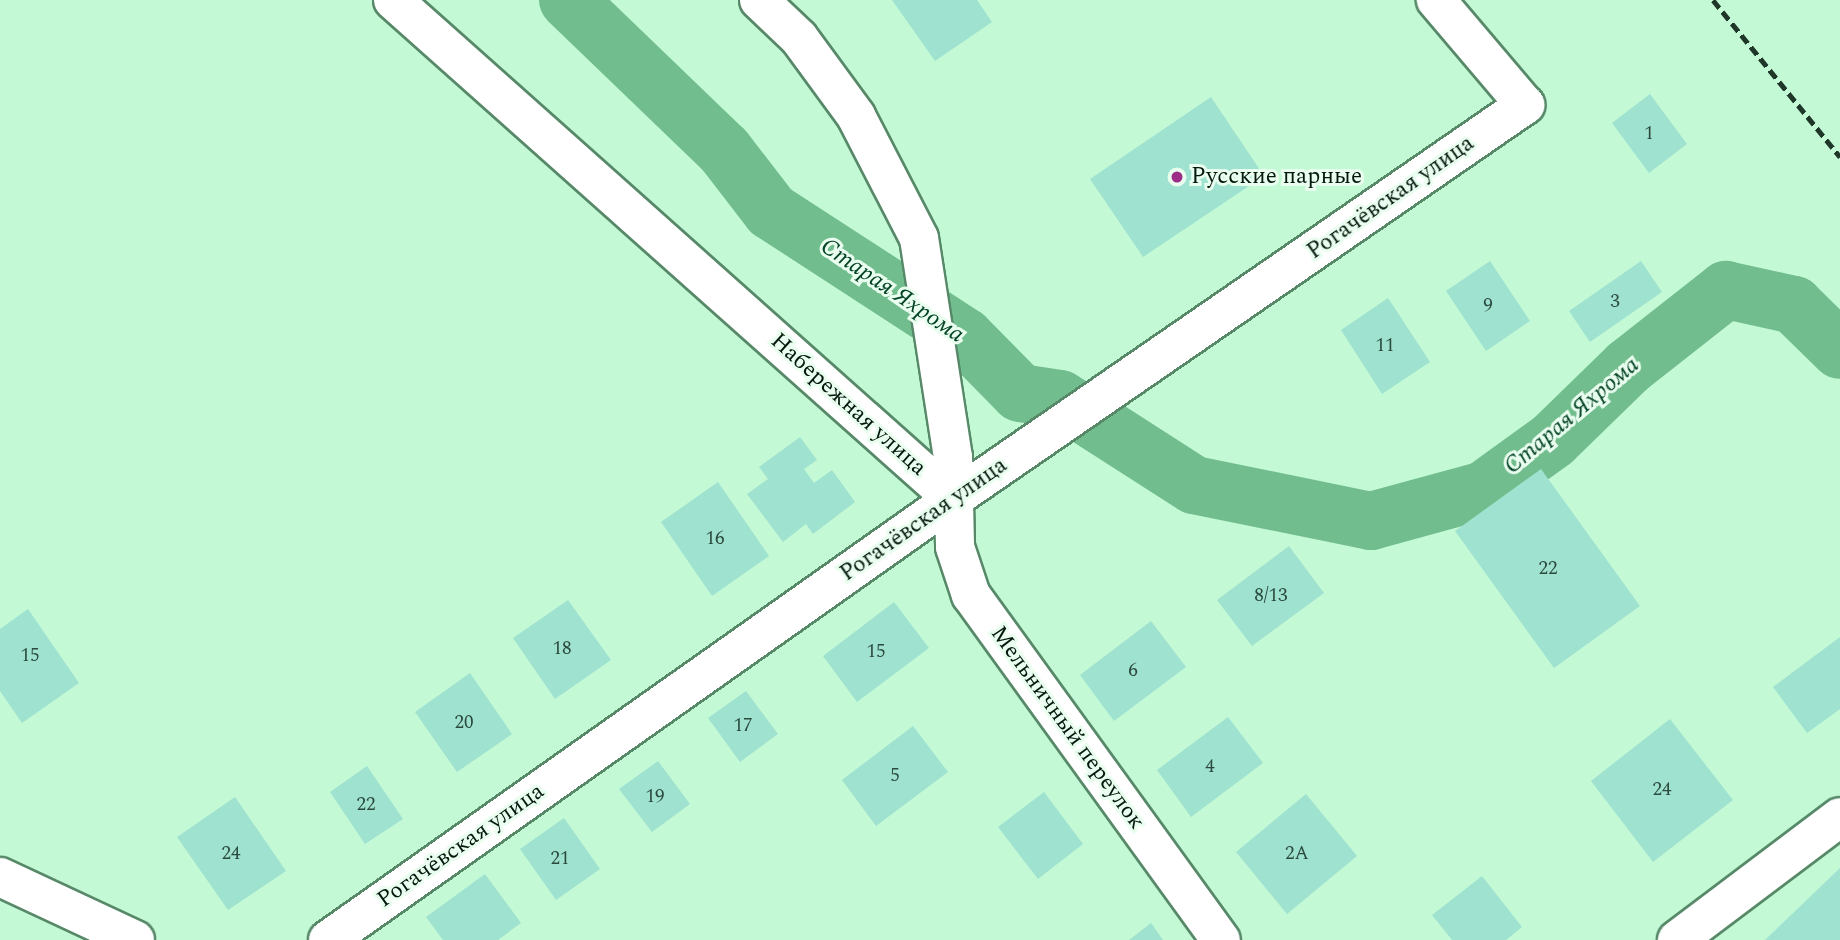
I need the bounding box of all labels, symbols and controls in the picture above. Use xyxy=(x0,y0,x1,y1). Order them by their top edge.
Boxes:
house number: 1 xyxy=(1644,123,1654,145)
street label: Рогачёвская улица xyxy=(1302,130,1480,266)
place label: Русские парные xyxy=(1191,163,1362,191)
marker: Русские парные xyxy=(1169,169,1185,185)
water label: Старая Яхрома xyxy=(815,232,969,350)
house number: 3 xyxy=(1610,291,1620,313)
house number: 9 xyxy=(1483,295,1493,317)
street label: Набережная улица xyxy=(764,328,932,482)
house number: 11 xyxy=(1376,335,1394,357)
water label: Старая Яхрома xyxy=(1499,351,1645,481)
street label: Рогачёвская улица xyxy=(835,452,1013,588)
house number: 16 xyxy=(706,528,724,550)
house number: 22 xyxy=(1539,558,1557,580)
house number: 8/13 xyxy=(1254,585,1288,607)
street label: Мельничный переулок xyxy=(984,621,1150,835)
house number: 18 xyxy=(553,638,571,660)
house number: 15 xyxy=(867,641,885,663)
house number: 15 xyxy=(21,645,39,667)
house number: 6 xyxy=(1128,660,1138,682)
house number: 20 xyxy=(455,712,473,734)
house number: 17 xyxy=(734,715,752,737)
house number: 4 xyxy=(1205,756,1215,778)
house number: 5 xyxy=(890,765,900,787)
street label: Рогачёвская улица xyxy=(372,778,550,914)
house number: 24 xyxy=(1653,779,1671,801)
house number: 19 xyxy=(646,786,664,808)
house number: 22 xyxy=(357,794,375,816)
house number: 24 xyxy=(222,843,240,865)
house number: 2А xyxy=(1285,843,1309,865)
house number: 21 xyxy=(551,848,569,870)

